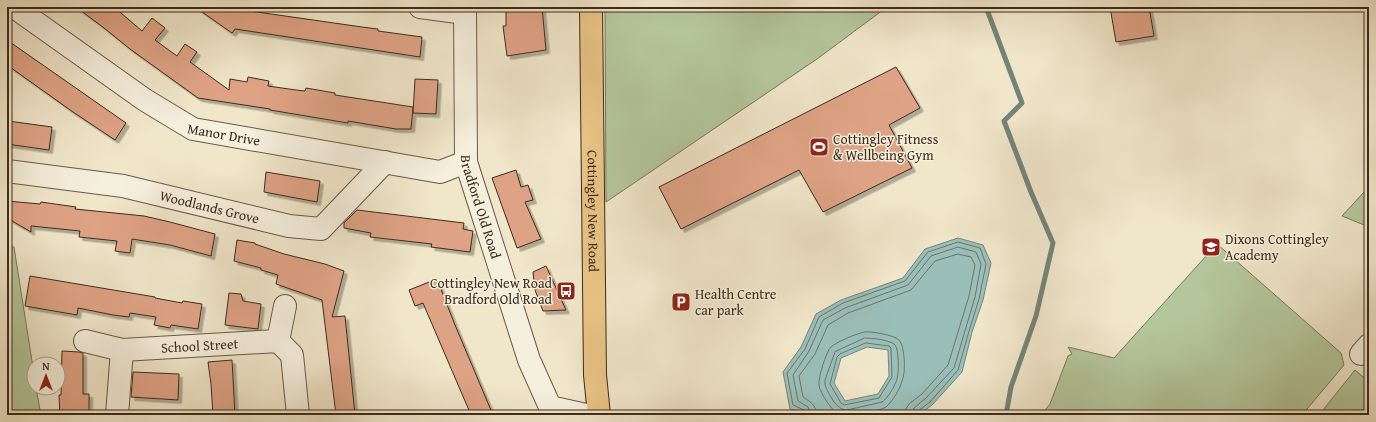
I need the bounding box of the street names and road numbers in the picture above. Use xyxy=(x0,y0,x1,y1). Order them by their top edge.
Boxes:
street label: Manor Drive xyxy=(186,118,262,151)
street label: Cottingley New Road xyxy=(583,150,604,273)
street label: Bradford Old Road xyxy=(456,155,506,262)
street label: Woodlands Grove xyxy=(158,185,262,229)
street label: School Street xyxy=(160,333,239,358)

